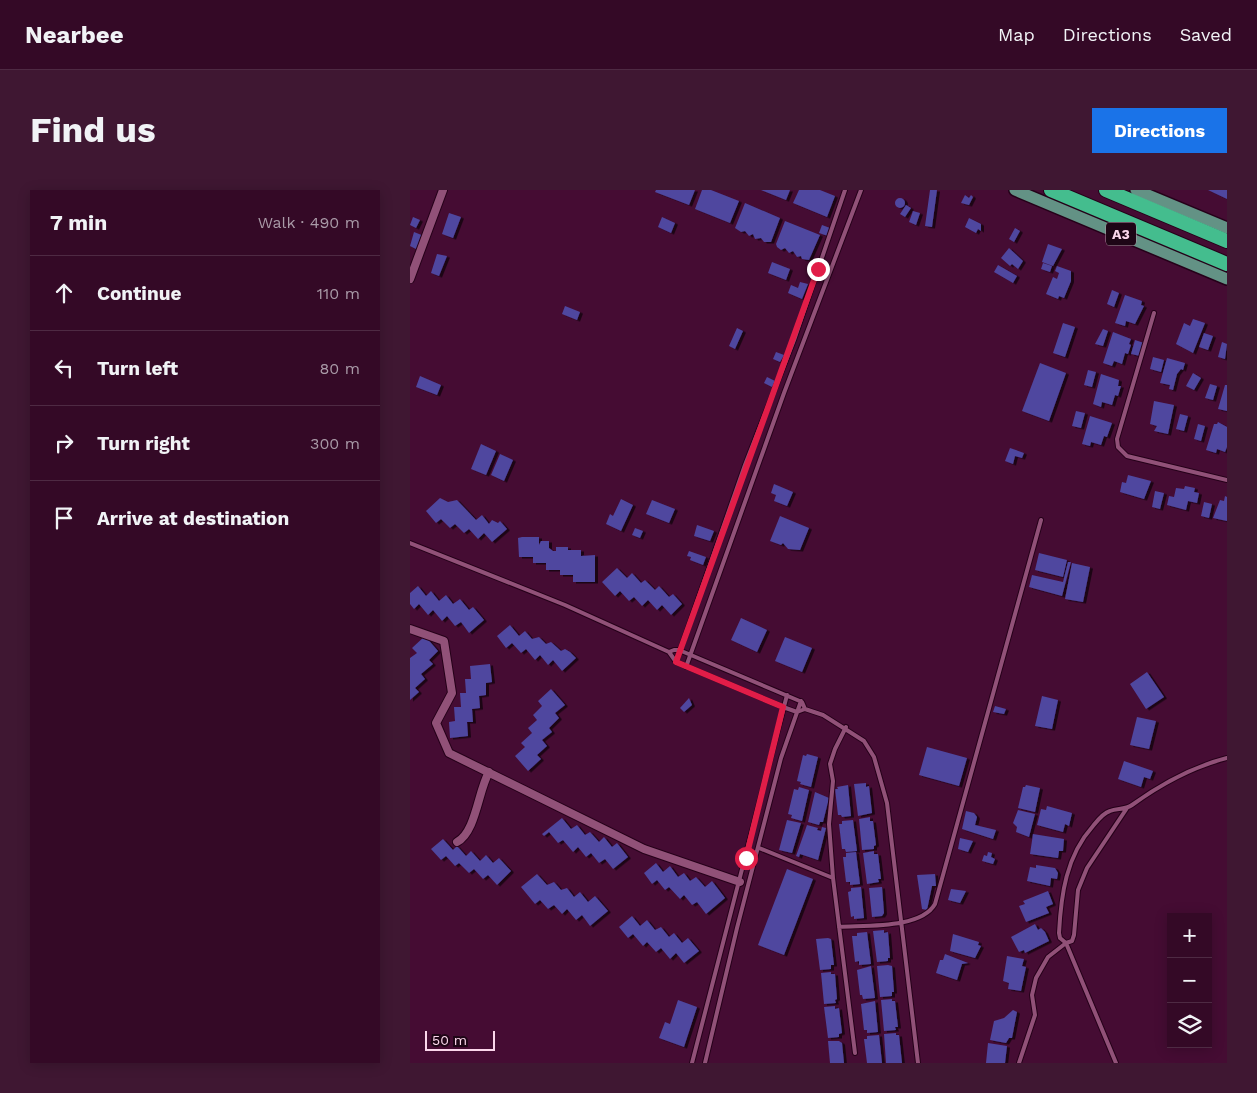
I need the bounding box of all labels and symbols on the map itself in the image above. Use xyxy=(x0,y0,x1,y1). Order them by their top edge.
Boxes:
road number: A3 xyxy=(1106,223,1136,246)
route end xyxy=(807,258,830,281)
route start xyxy=(735,847,758,870)
scale bar xyxy=(425,1028,495,1051)

